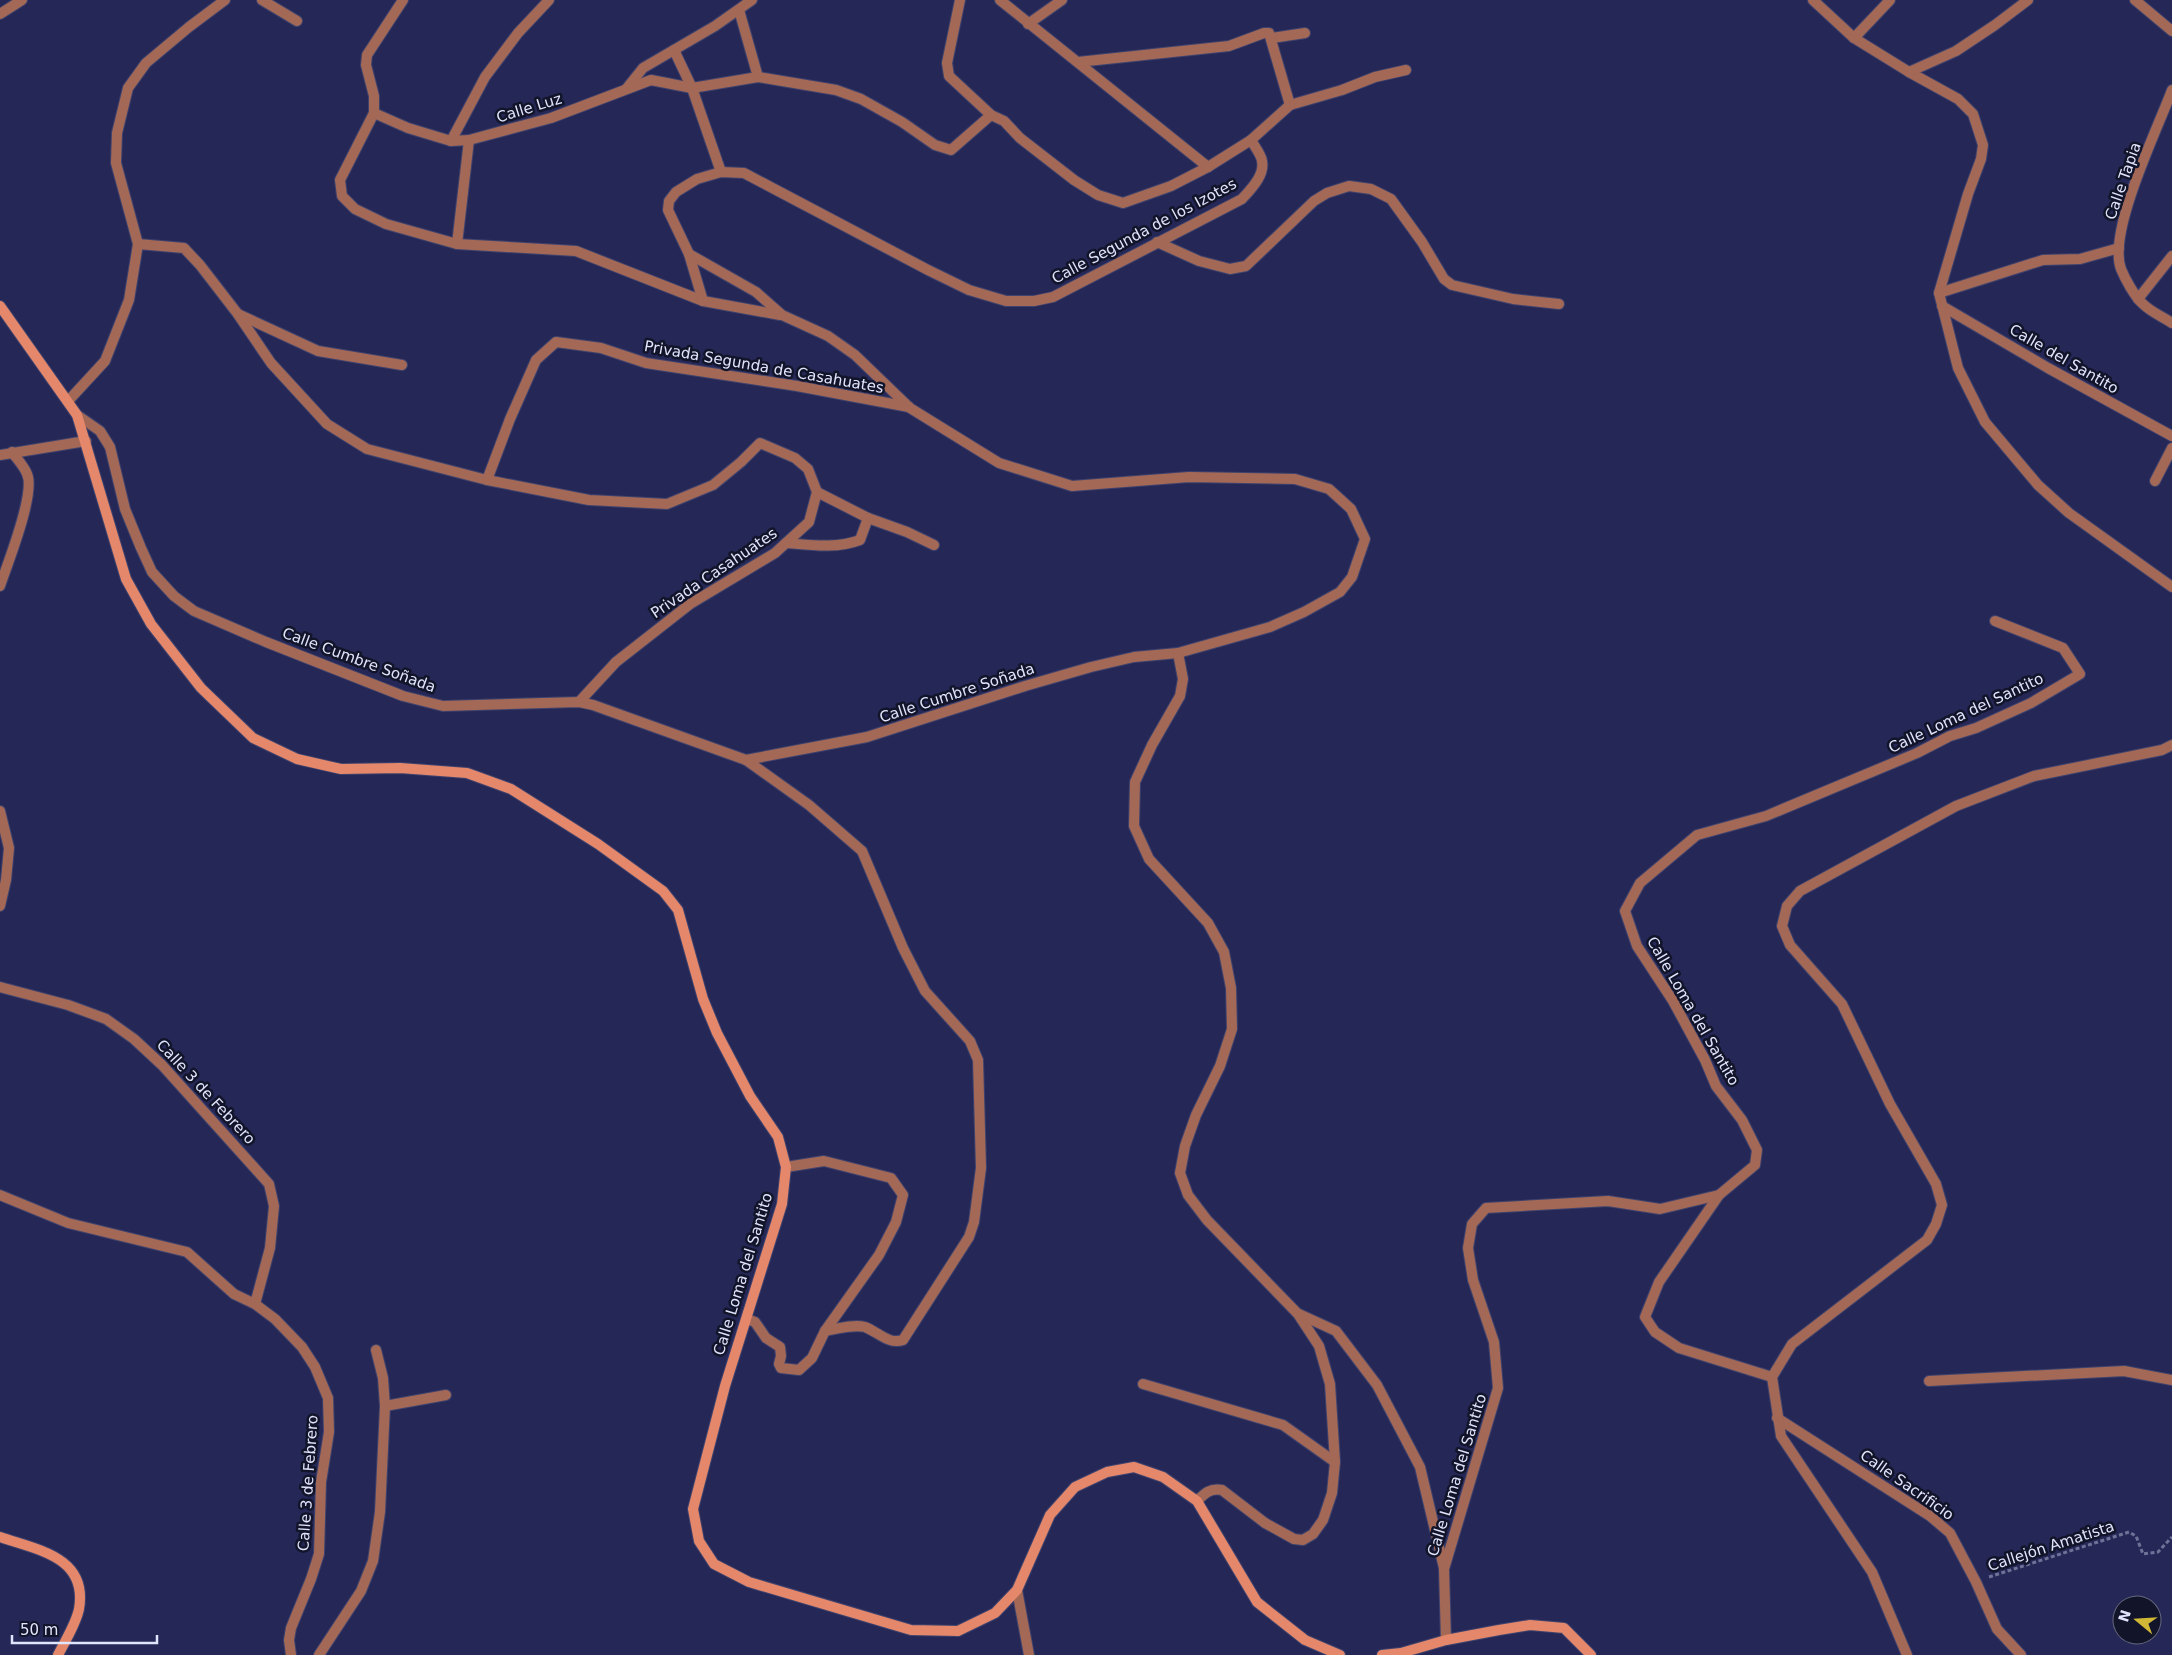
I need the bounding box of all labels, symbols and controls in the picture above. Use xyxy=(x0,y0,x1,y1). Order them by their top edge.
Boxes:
street label: Calle Luz xyxy=(494,89,564,126)
street label: Calle Tapia xyxy=(2101,140,2145,222)
street label: Calle Segunda de los Izotes xyxy=(1049,174,1240,287)
street label: Calle del Santito xyxy=(2006,320,2122,398)
street label: Privada Segunda de Casahuates xyxy=(643,337,885,397)
street label: Privada Casahuates xyxy=(647,524,781,622)
street label: Calle Cumbre Soñada xyxy=(280,624,438,696)
street label: Calle Cumbre Soñada xyxy=(877,659,1037,727)
street label: Calle Loma del Santito xyxy=(1886,669,2046,757)
street label: Calle Loma del Santito xyxy=(1643,933,1743,1089)
street label: Calle 3 de Febrero xyxy=(153,1036,259,1148)
street label: Calle Loma del Santito xyxy=(710,1191,776,1357)
street label: Calle Loma del Santito xyxy=(1424,1392,1490,1558)
street label: Calle 3 de Febrero xyxy=(294,1414,322,1552)
street label: Calle Sacrificio xyxy=(1857,1446,1957,1524)
street label: Callejón Amatista xyxy=(1986,1517,2116,1575)
north arrow xyxy=(2112,1595,2162,1645)
text: N xyxy=(2115,1608,2134,1624)
scale bar xyxy=(12,1612,158,1644)
text: 50 m xyxy=(20,1621,58,1639)

